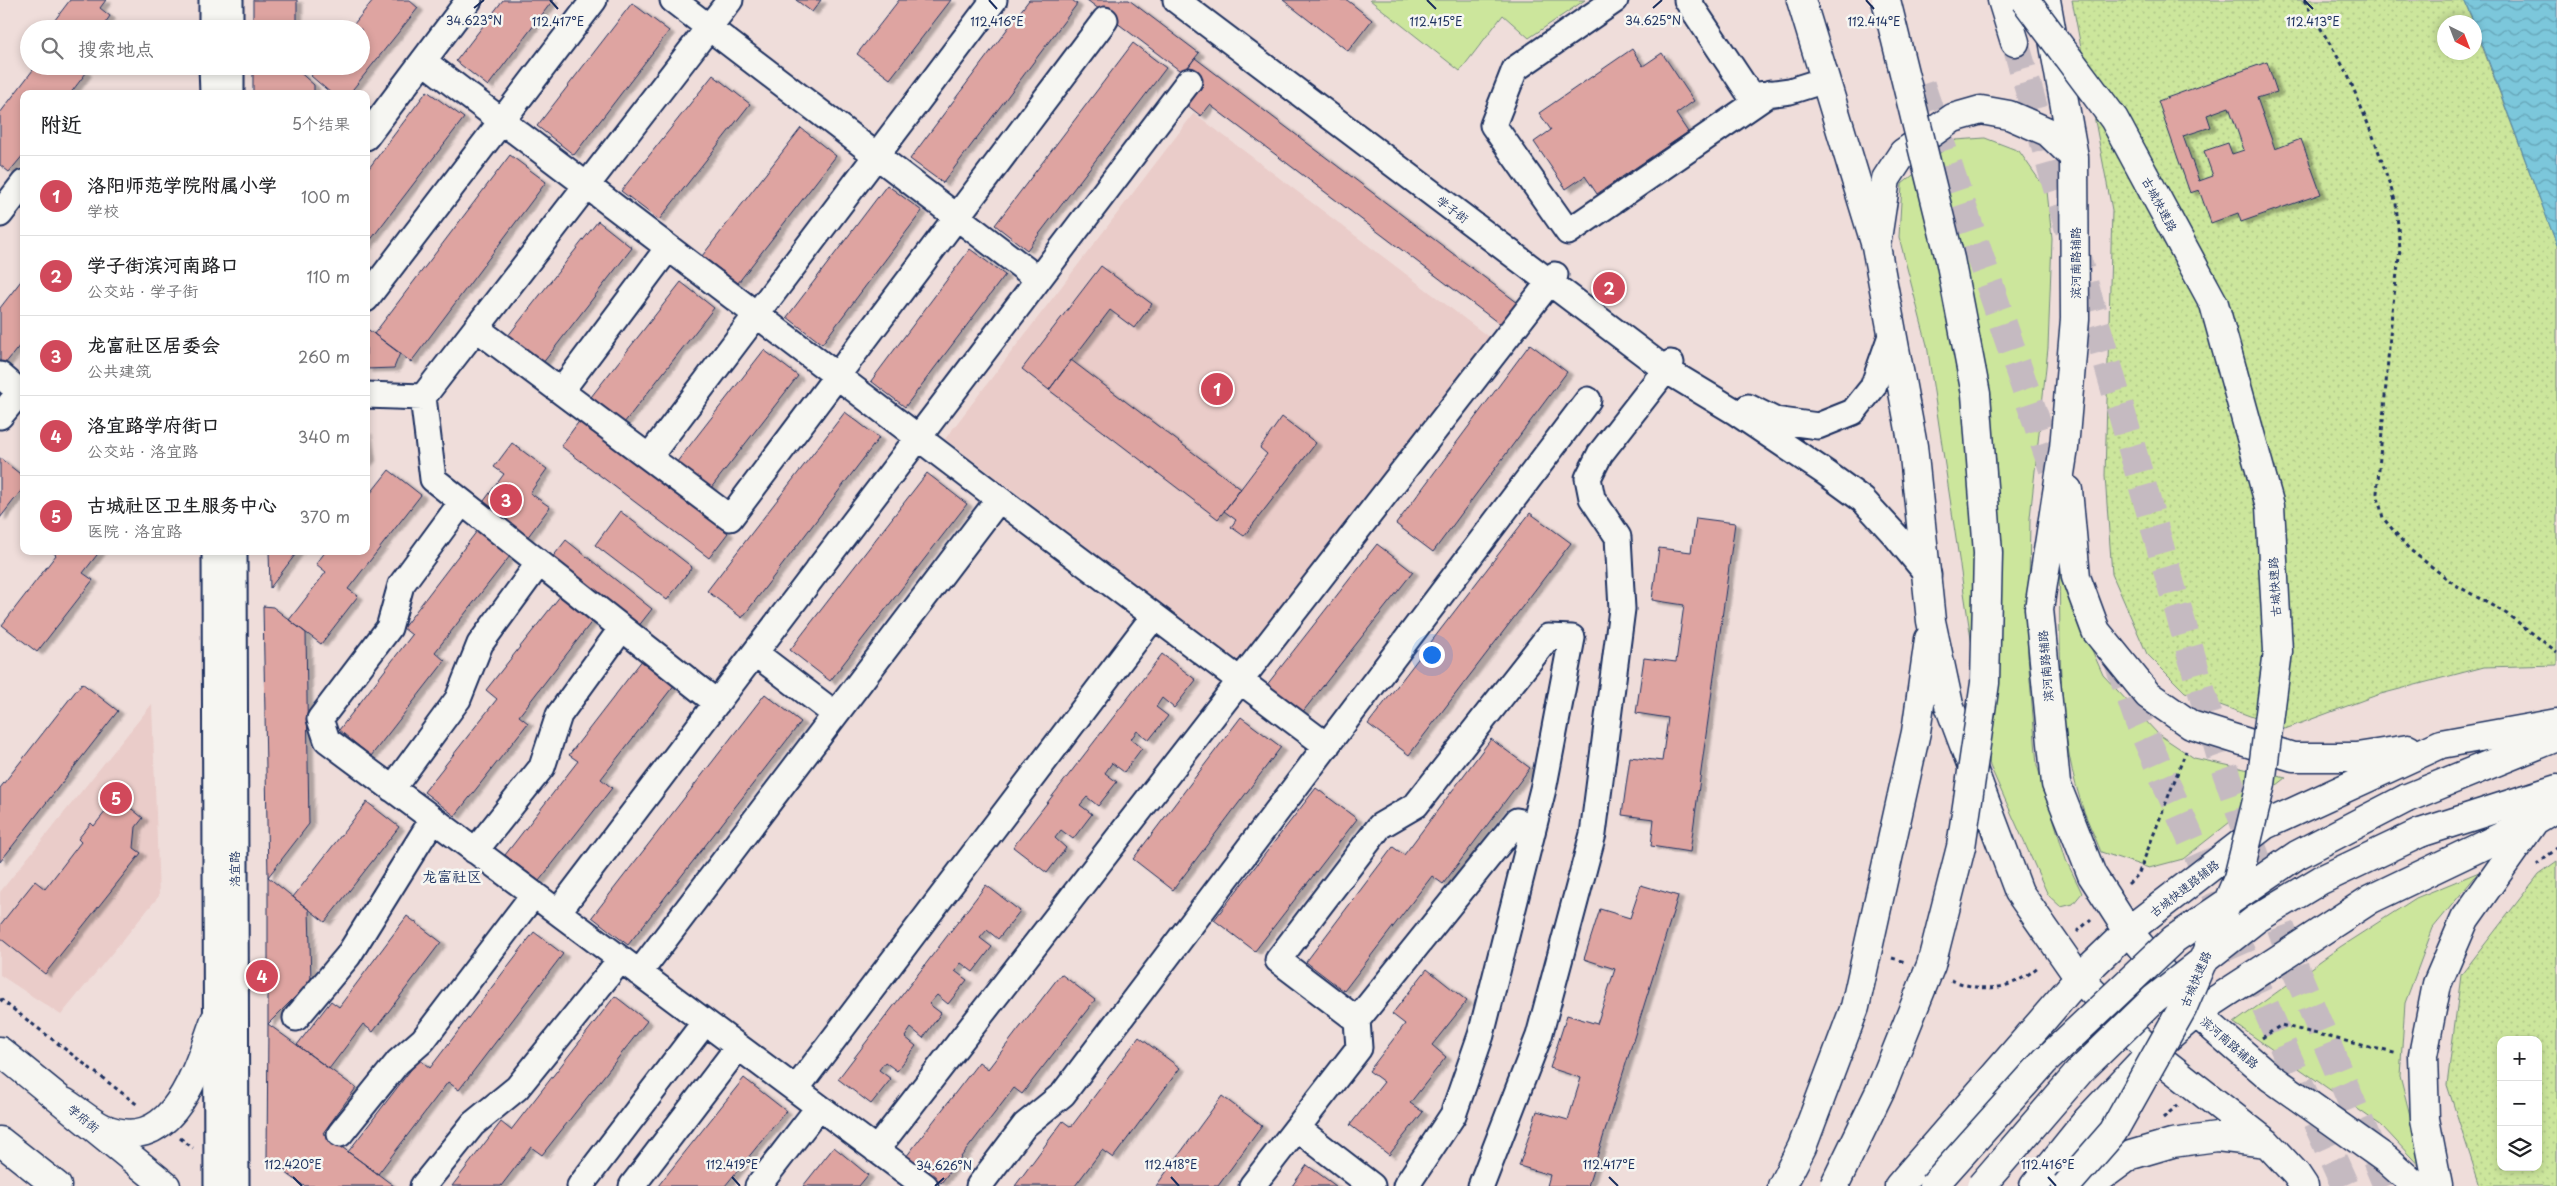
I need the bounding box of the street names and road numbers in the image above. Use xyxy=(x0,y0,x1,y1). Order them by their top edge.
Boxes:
street label: 古城快速路 xyxy=(2138,173,2182,235)
street label: 学子街 xyxy=(1433,191,1473,227)
street label: 滨河南路辅路 xyxy=(2066,227,2084,299)
street label: 古城快速路 xyxy=(2263,557,2285,617)
street label: 滨河南路辅路 xyxy=(2033,629,2057,703)
street label: 洛宜路 xyxy=(225,851,243,887)
street label: 古城快速路辅路 xyxy=(2145,855,2223,921)
street label: 古城快速路 xyxy=(2175,948,2215,1010)
street label: 滨河南路辅路 xyxy=(2197,1012,2263,1072)
street label: 学府街 xyxy=(64,1100,104,1136)

